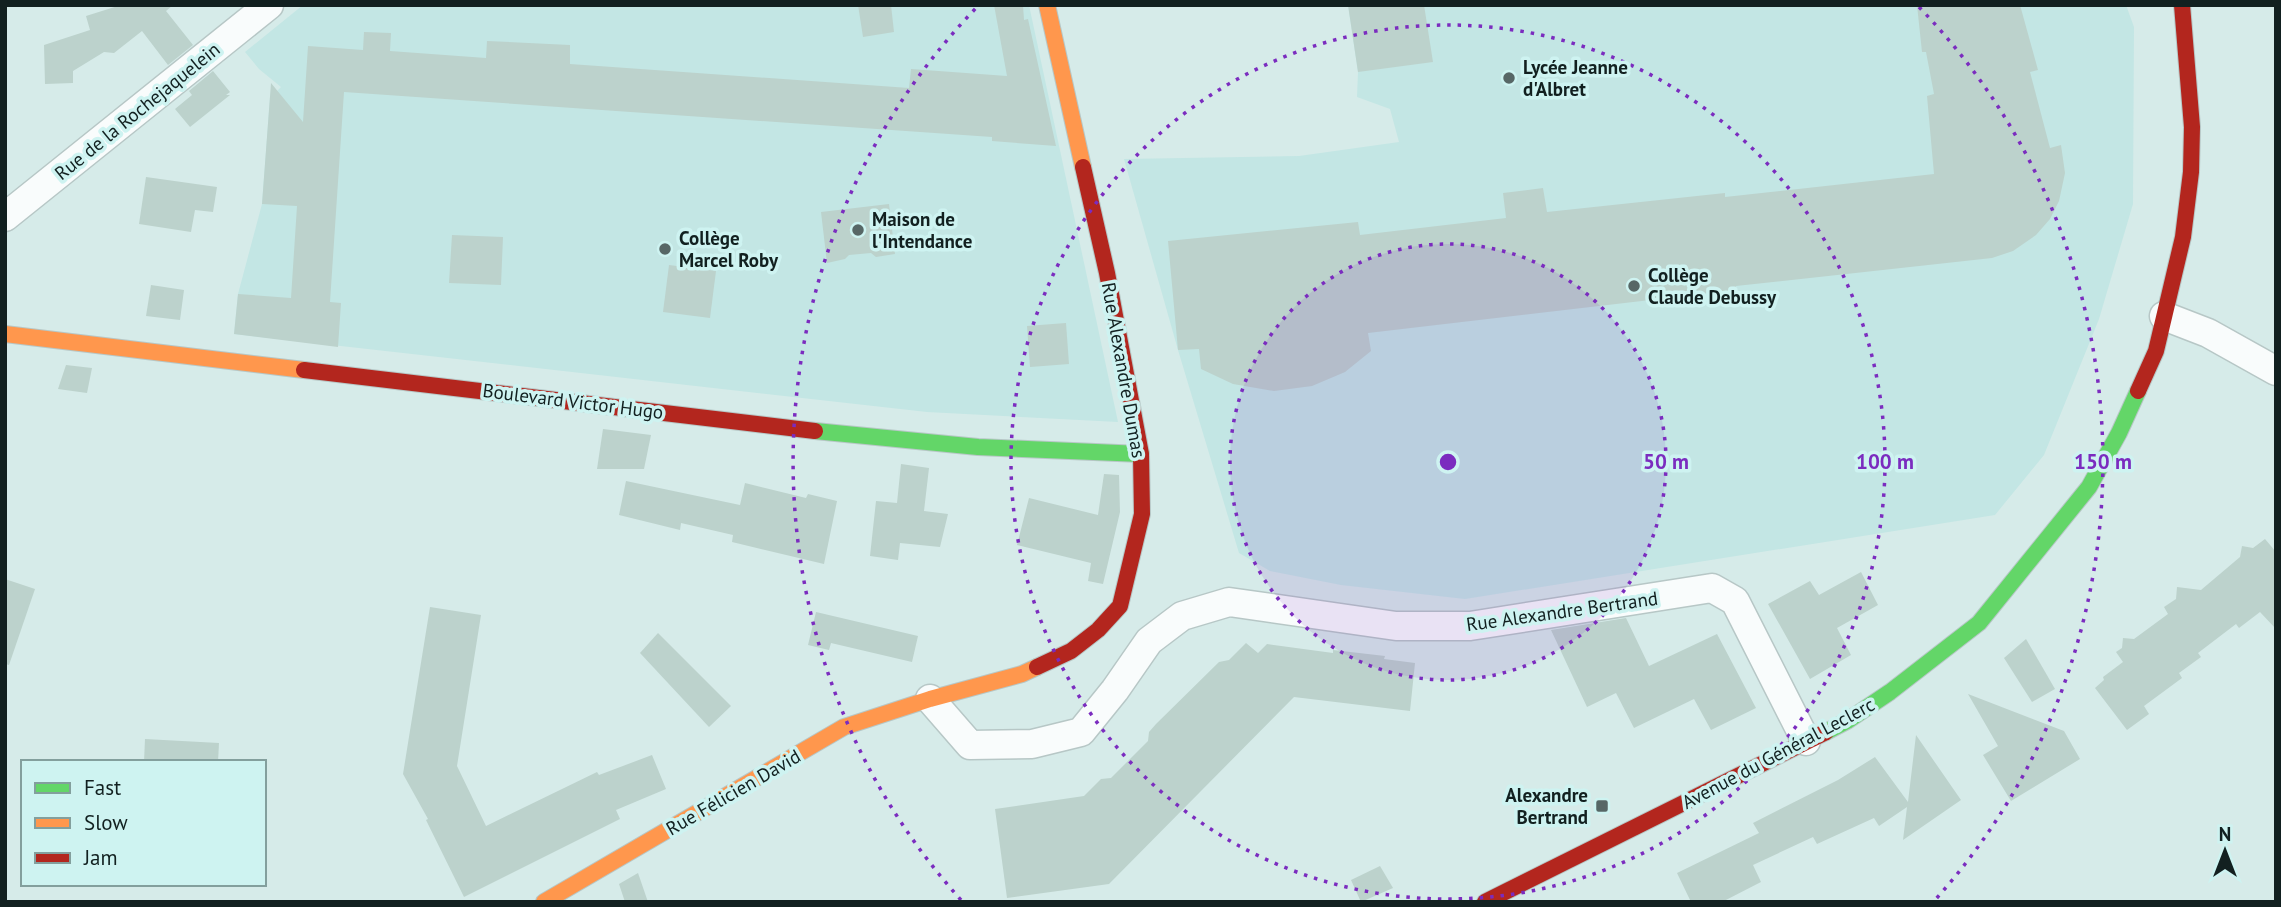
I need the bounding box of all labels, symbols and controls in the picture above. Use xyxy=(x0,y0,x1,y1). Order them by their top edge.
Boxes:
street label: Rue de la Rochejaquelein xyxy=(50,37,224,185)
place label: Lycée Jeanne d'Albret xyxy=(1523,55,1628,101)
marker: Lycée Jeanne d'Albret xyxy=(1501,70,1517,86)
place label: Maison de l'Intendance xyxy=(872,207,972,253)
marker: Maison de l'Intendance xyxy=(850,222,866,238)
place label: Collège Marcel Roby xyxy=(679,226,779,272)
marker: Collège Marcel Roby xyxy=(657,241,673,257)
place label: Collège Claude Debussy xyxy=(1648,263,1777,309)
marker: Collège Claude Debussy xyxy=(1626,278,1642,294)
street label: Rue Alexandre Dumas xyxy=(1097,280,1151,460)
street label: Boulevard Victor Hugo xyxy=(481,378,665,424)
text: 50 m xyxy=(1643,448,1689,475)
text: 100 m xyxy=(1856,448,1914,475)
text: 150 m xyxy=(2074,448,2132,475)
centre of rings xyxy=(1436,450,1460,474)
street label: Rue Alexandre Bertrand xyxy=(1465,586,1659,636)
street label: Avenue du Général Leclerc xyxy=(1678,692,1878,814)
street label: Rue Félicien David xyxy=(661,744,805,840)
legend xyxy=(21,760,266,886)
text: Fast xyxy=(84,774,121,801)
place label: Alexandre Bertrand xyxy=(1505,783,1588,829)
marker: Alexandre Bertrand xyxy=(1594,798,1610,814)
text: Slow xyxy=(84,809,128,836)
north arrow xyxy=(2190,816,2260,886)
text: N xyxy=(2219,822,2231,846)
text: Jam xyxy=(83,844,118,871)

